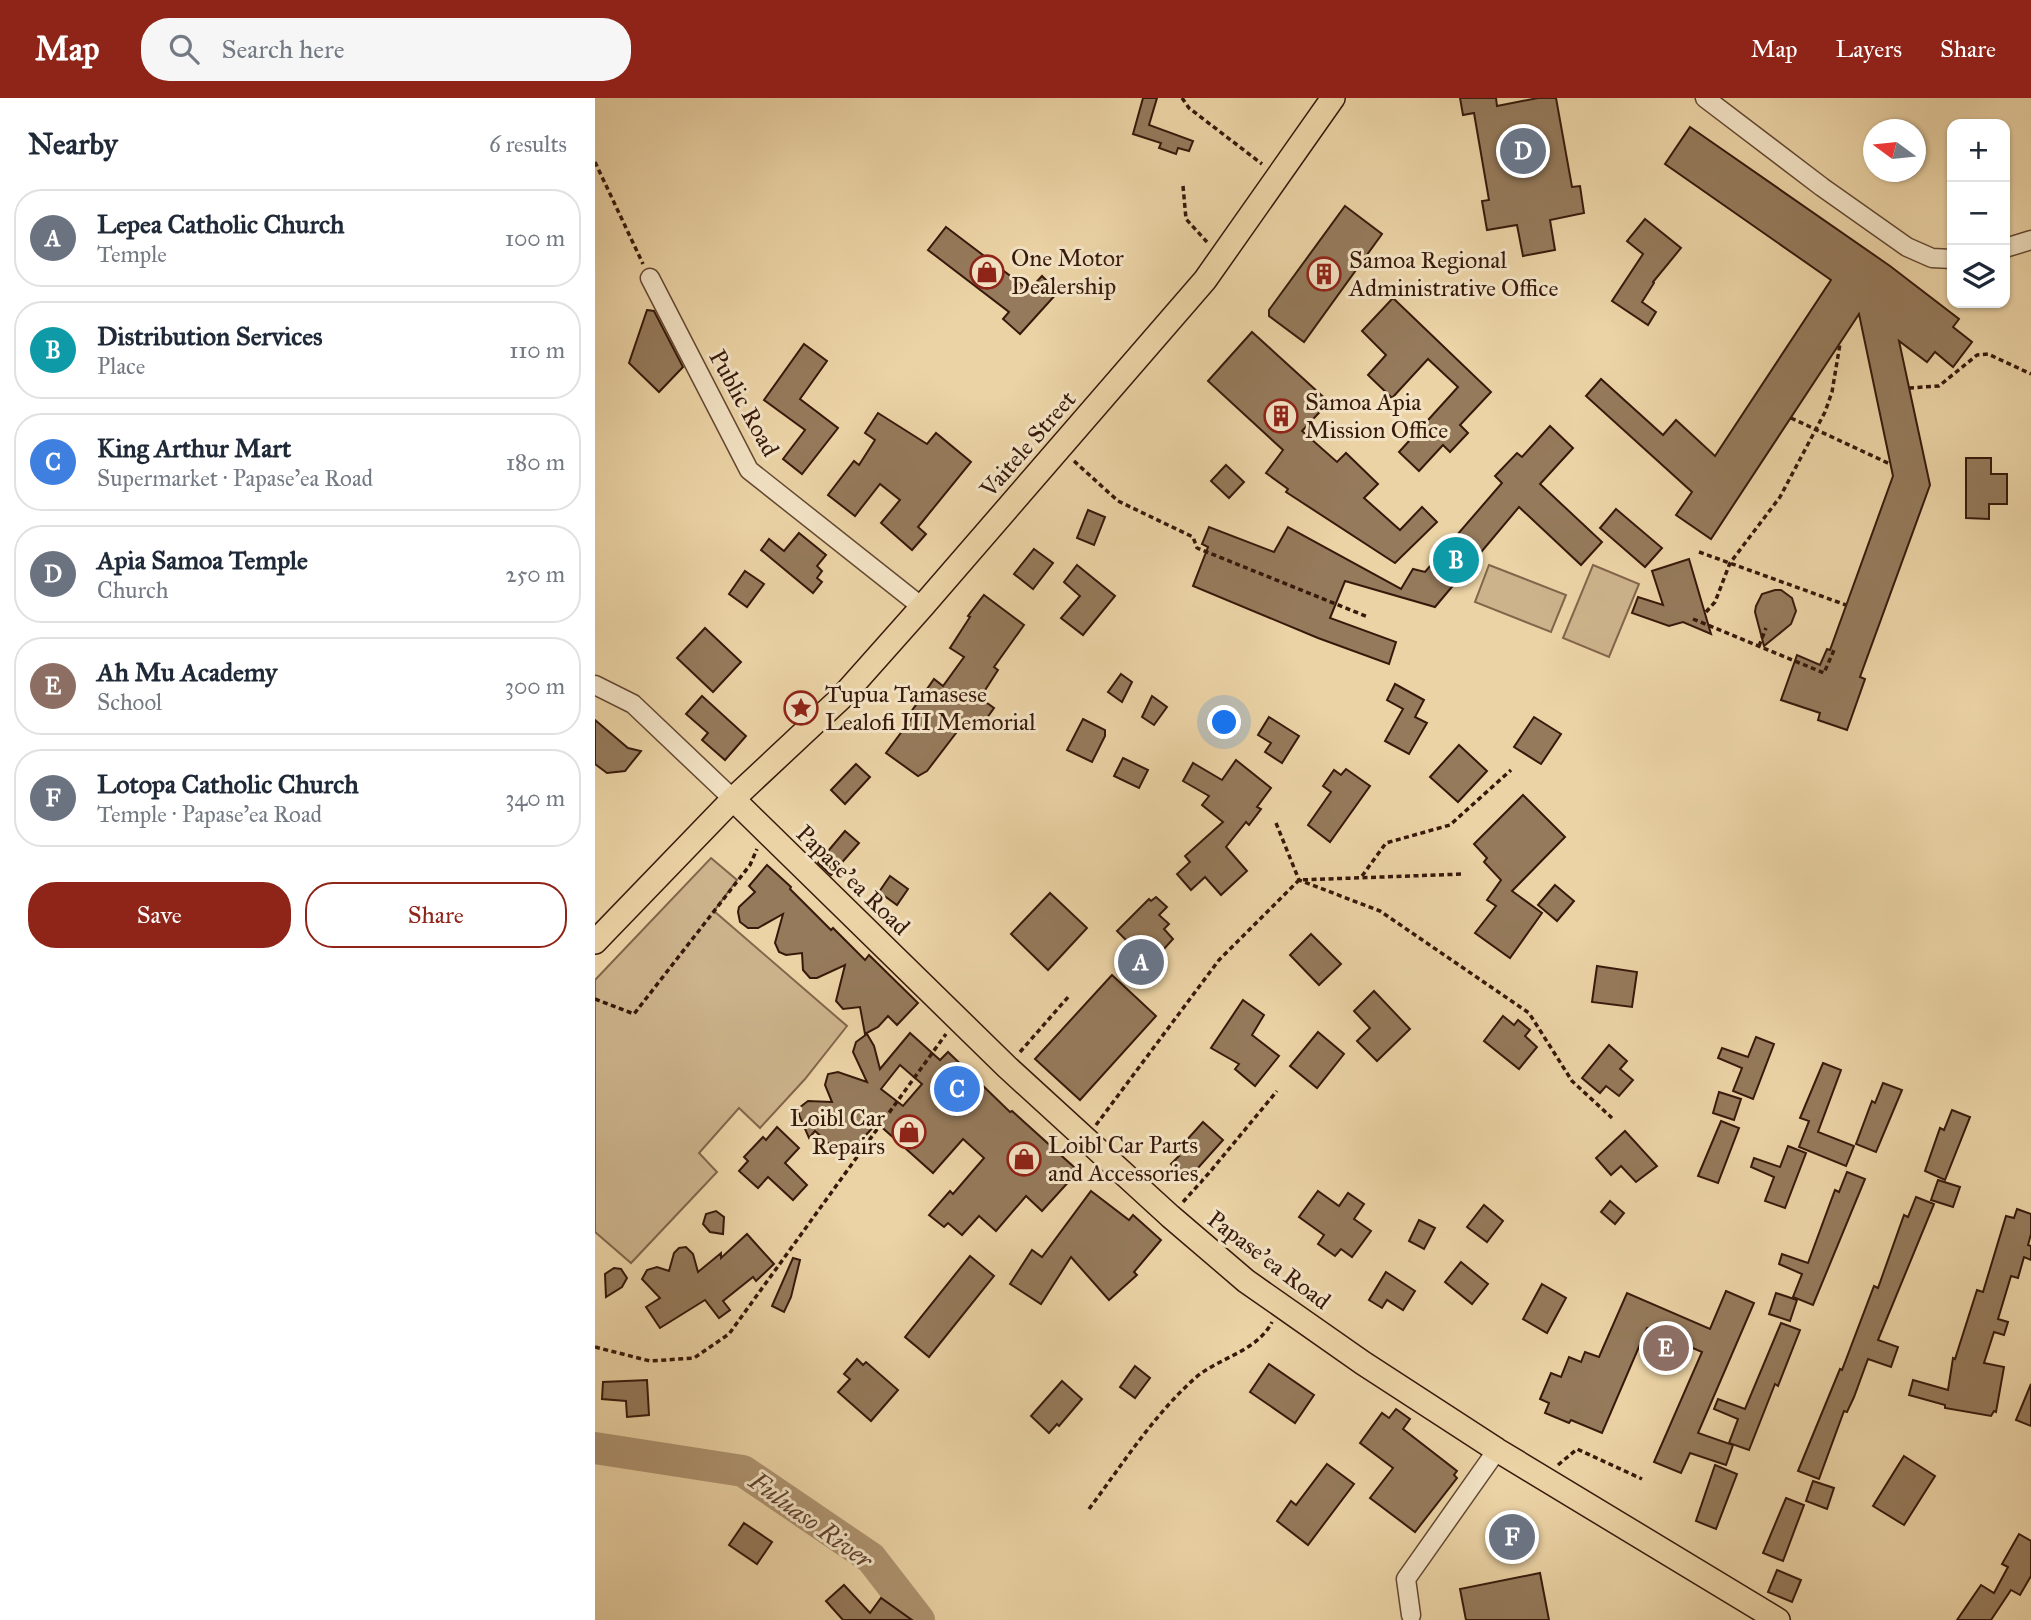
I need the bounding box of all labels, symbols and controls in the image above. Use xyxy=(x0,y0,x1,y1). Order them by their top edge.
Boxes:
search box xyxy=(141,18,631,81)
text: Map xyxy=(35,29,99,69)
icon: search xyxy=(165,30,203,68)
text: Search here xyxy=(221,33,345,65)
text: Map xyxy=(1751,34,1798,64)
text: Layers xyxy=(1836,34,1902,64)
text: Share xyxy=(1940,34,1996,64)
north arrow xyxy=(1863,119,1926,182)
map controls xyxy=(1947,119,2010,308)
button: + xyxy=(1947,119,2010,182)
pin: D xyxy=(1500,125,1546,177)
text: Nearby xyxy=(28,126,118,162)
text: 6 results xyxy=(489,130,567,158)
button: − xyxy=(1947,182,2010,245)
text: Lepea Catholic Church xyxy=(97,208,344,240)
text: A xyxy=(45,224,61,252)
text: 100 m xyxy=(505,224,565,252)
text: Temple xyxy=(97,240,167,268)
place label: One Motor Dealership xyxy=(1011,243,1124,301)
place label: Samoa Regional Administrative Office xyxy=(1348,245,1558,303)
button: layers xyxy=(1947,245,2010,308)
shop icon: One Motor Dealership xyxy=(968,253,1006,291)
building icon: Samoa Regional Administrative Office xyxy=(1305,255,1343,293)
text: Distribution Services xyxy=(97,320,322,352)
text: B xyxy=(45,336,61,364)
text: 110 m xyxy=(509,336,565,364)
street label: Public Road xyxy=(702,344,786,462)
text: Place xyxy=(97,352,145,380)
street label: Vaitele Street xyxy=(973,384,1083,504)
place label: Samoa Apia Mission Office xyxy=(1305,387,1448,445)
building icon: Samoa Apia Mission Office xyxy=(1262,397,1300,435)
text: King Arthur Mart xyxy=(97,432,291,464)
text: C xyxy=(45,448,61,476)
text: 180 m xyxy=(506,448,565,476)
text: Supermarket · Papase'ea Road xyxy=(97,464,373,492)
pin: B xyxy=(1433,534,1479,586)
text: Apia Samoa Temple xyxy=(97,544,308,576)
text: D xyxy=(44,560,62,588)
text: 250 m xyxy=(505,560,565,588)
text: Church xyxy=(97,576,169,604)
text: Ah Mu Academy xyxy=(97,656,277,688)
text: E xyxy=(45,672,61,700)
text: 300 m xyxy=(505,672,565,700)
place label: Tupua Tamasese Lealofi III Memorial xyxy=(825,679,1036,737)
text: School xyxy=(97,688,162,716)
place icon: Tupua Tamasese Lealofi III Memorial xyxy=(782,689,820,727)
your location xyxy=(1207,705,1241,739)
text: Lotopa Catholic Church xyxy=(97,768,359,800)
text: F xyxy=(45,784,61,812)
text: 340 m xyxy=(505,784,565,812)
text: Temple · Papase'ea Road xyxy=(97,800,322,828)
street label: Papase'ea Road xyxy=(790,818,916,942)
button: Save xyxy=(28,882,291,948)
button: Share xyxy=(305,882,567,948)
pin: A xyxy=(1118,936,1164,988)
pin: C xyxy=(934,1063,980,1115)
place label: Loibl Car Repairs xyxy=(790,1103,885,1161)
shop icon: Loibl Car Repairs xyxy=(890,1113,928,1151)
place label: Loibl Car Parts and Accessories xyxy=(1048,1130,1199,1188)
shop icon: Loibl Car Parts and Accessories xyxy=(1005,1140,1043,1178)
street label: Papase'ea Road xyxy=(1202,1204,1336,1316)
pin: E xyxy=(1643,1322,1689,1374)
water label: Fuluaso River xyxy=(742,1464,880,1576)
pin: F xyxy=(1489,1511,1535,1563)

